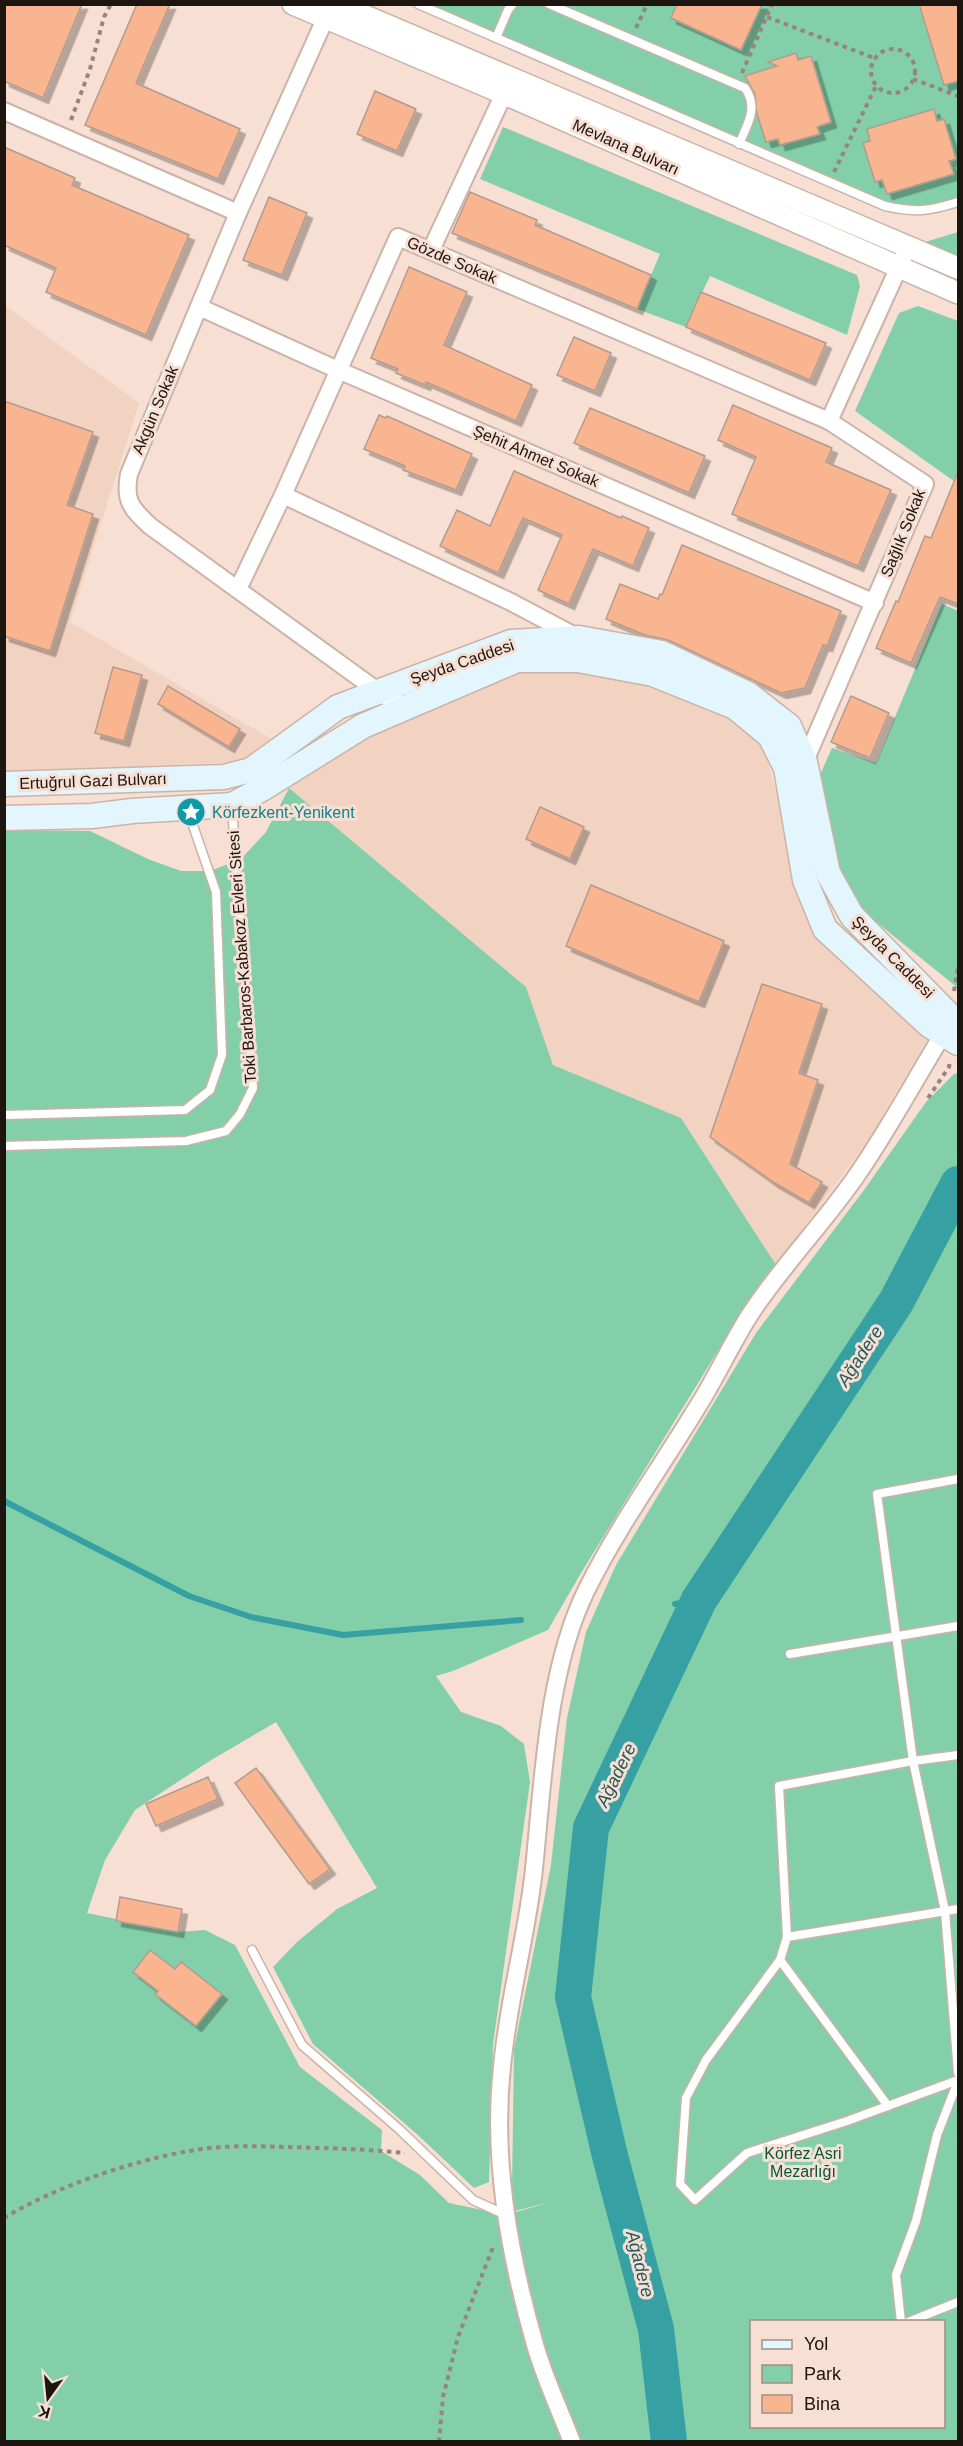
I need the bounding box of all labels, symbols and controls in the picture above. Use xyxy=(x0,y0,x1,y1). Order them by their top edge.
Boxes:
street label: Mevlana Bulvarı xyxy=(570,116,682,178)
street label: Gözde Sokak xyxy=(404,233,500,287)
street label: Akgün Sokak xyxy=(129,362,182,457)
street label: Şehit Ahmet Sokak xyxy=(470,422,602,491)
street label: Sağlık Sokak xyxy=(878,486,929,579)
street label: Şeyda Caddesi xyxy=(408,636,516,688)
street label: Ertuğrul Gazi Bulvarı xyxy=(19,770,167,792)
place icon: Körfezkent-Yenikent xyxy=(175,796,207,828)
place label: Körfezkent-Yenikent xyxy=(212,804,355,821)
street label: Toki Barbaros-Kabakoz Evleri Sitesi xyxy=(225,830,259,1084)
street label: Şeyda Caddesi xyxy=(849,913,937,1001)
water label: Ağadere xyxy=(833,1322,887,1391)
water label: Ağadere xyxy=(592,1740,640,1811)
park label: Körfez Asri Mezarlığı xyxy=(764,2145,842,2180)
water label: Ağadere xyxy=(622,2228,658,2299)
legend xyxy=(750,2320,945,2428)
text: Yol xyxy=(804,2334,828,2354)
text: Park xyxy=(804,2364,842,2384)
north arrow xyxy=(18,2368,78,2428)
text: Bina xyxy=(804,2394,841,2414)
text: K xyxy=(36,2402,52,2422)

